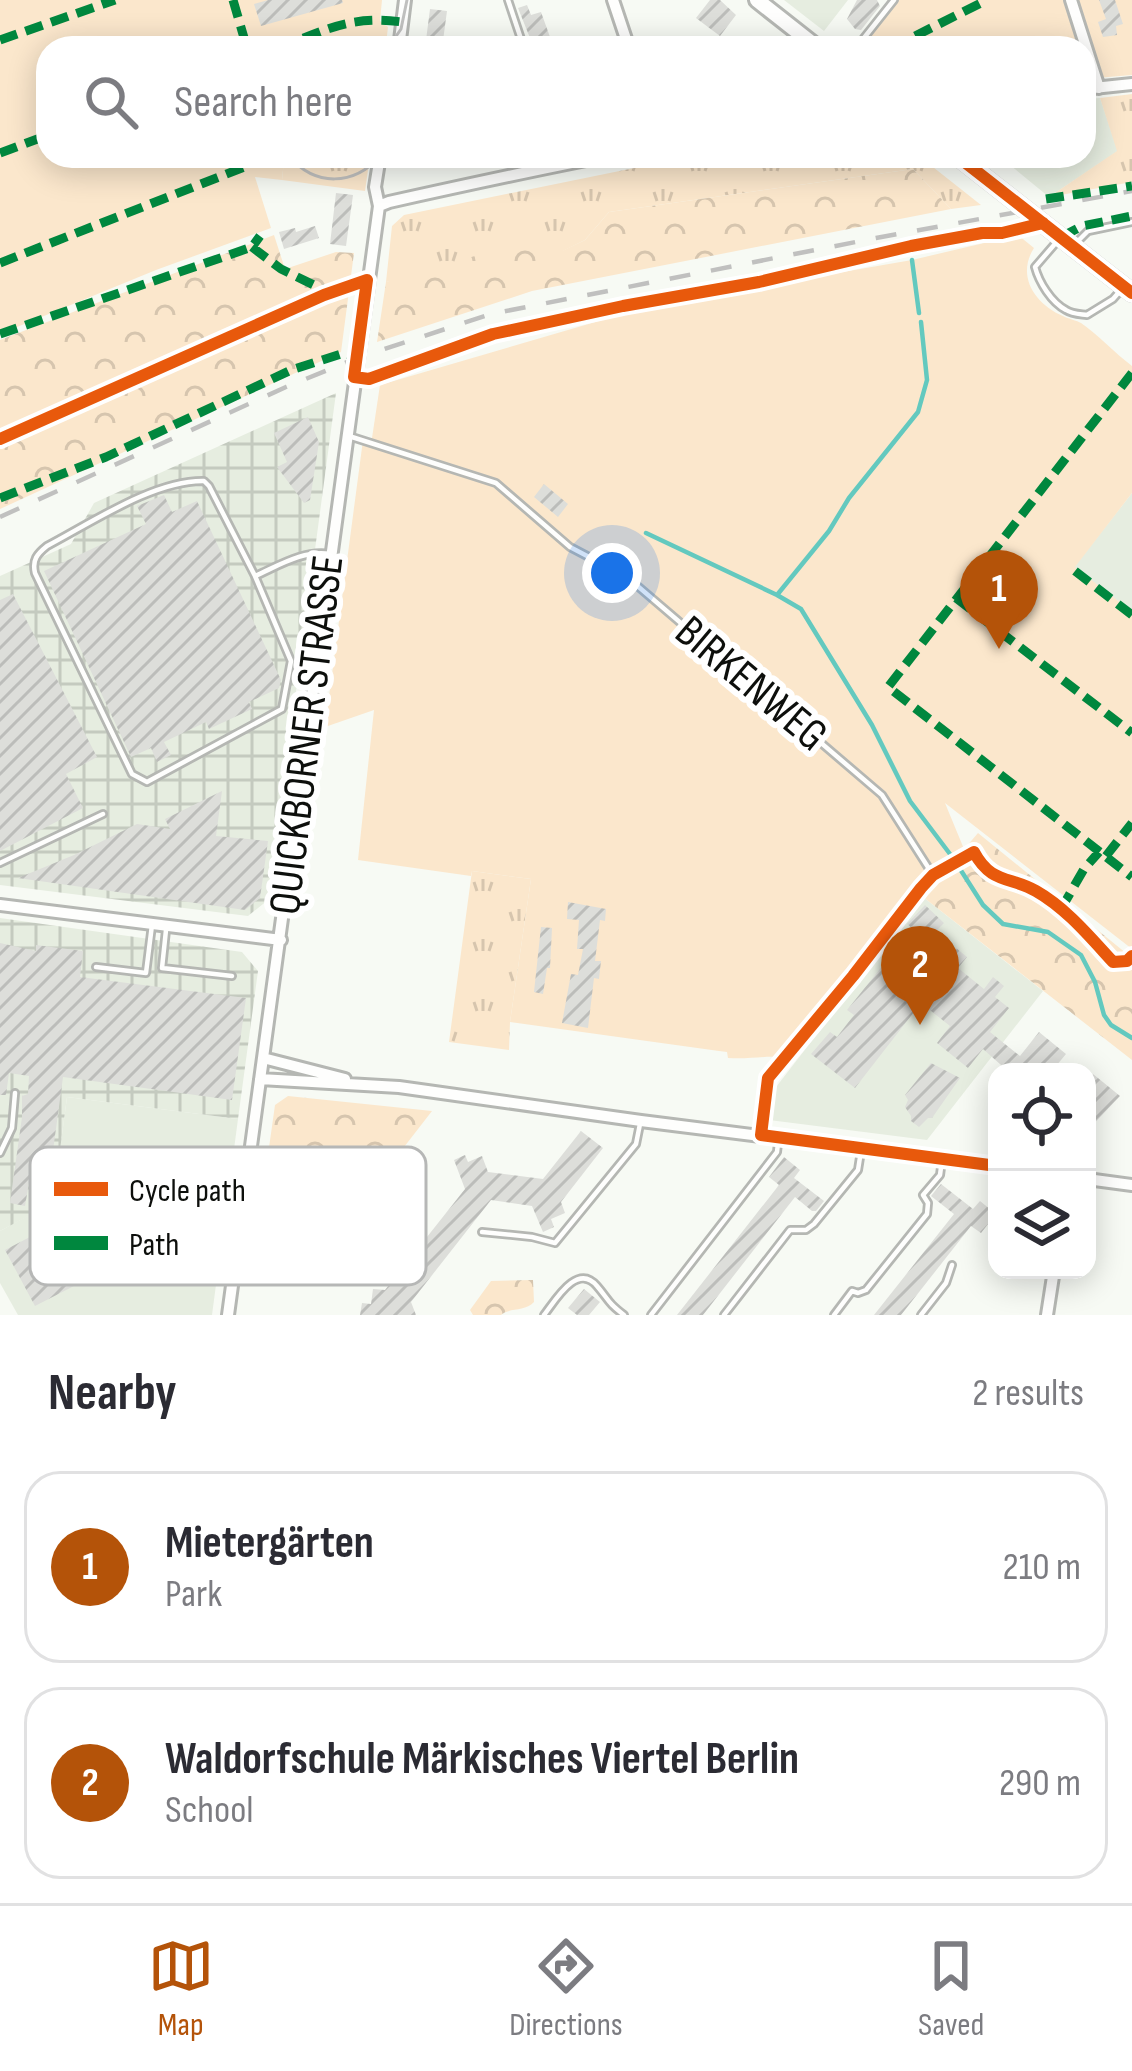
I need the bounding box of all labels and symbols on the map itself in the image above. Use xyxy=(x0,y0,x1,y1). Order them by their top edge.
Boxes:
your location xyxy=(582,543,642,603)
pin: 1 xyxy=(960,550,1038,649)
street label: QUICKBORNER STRASSE xyxy=(258,552,356,918)
street label: BIRKENWEG xyxy=(664,605,838,763)
pin: 2 xyxy=(881,926,959,1025)
legend xyxy=(30,1147,426,1285)
text: Cycle path xyxy=(129,1171,246,1211)
text: Path xyxy=(129,1225,179,1265)

